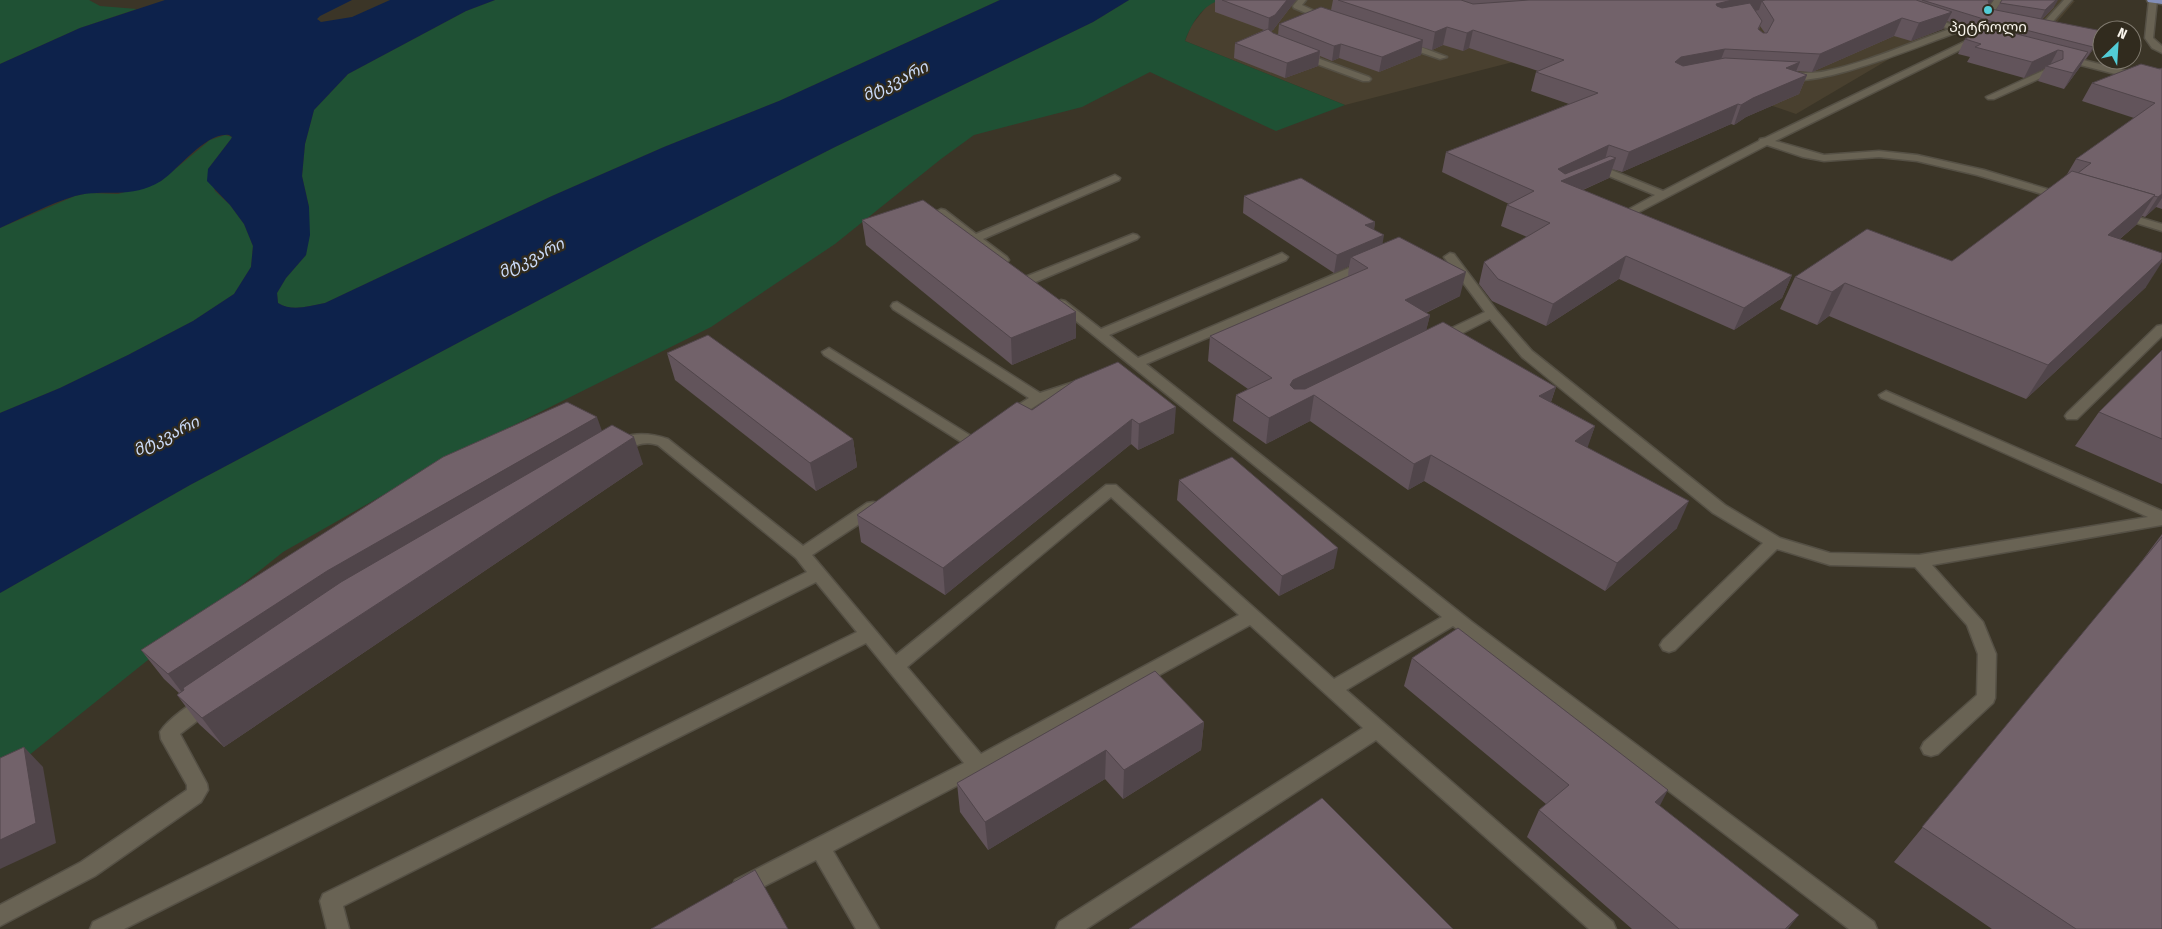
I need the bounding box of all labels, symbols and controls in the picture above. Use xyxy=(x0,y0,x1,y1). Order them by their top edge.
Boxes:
marker: პეტროლი xyxy=(1982,4,1994,16)
place label: პეტროლი xyxy=(1949,18,2027,36)
north arrow xyxy=(2092,20,2142,70)
text: N xyxy=(2115,24,2130,43)
water label: მტკვარი xyxy=(859,57,932,105)
water label: მტკვარი xyxy=(495,234,568,282)
water label: მტკვარი xyxy=(130,412,203,460)

